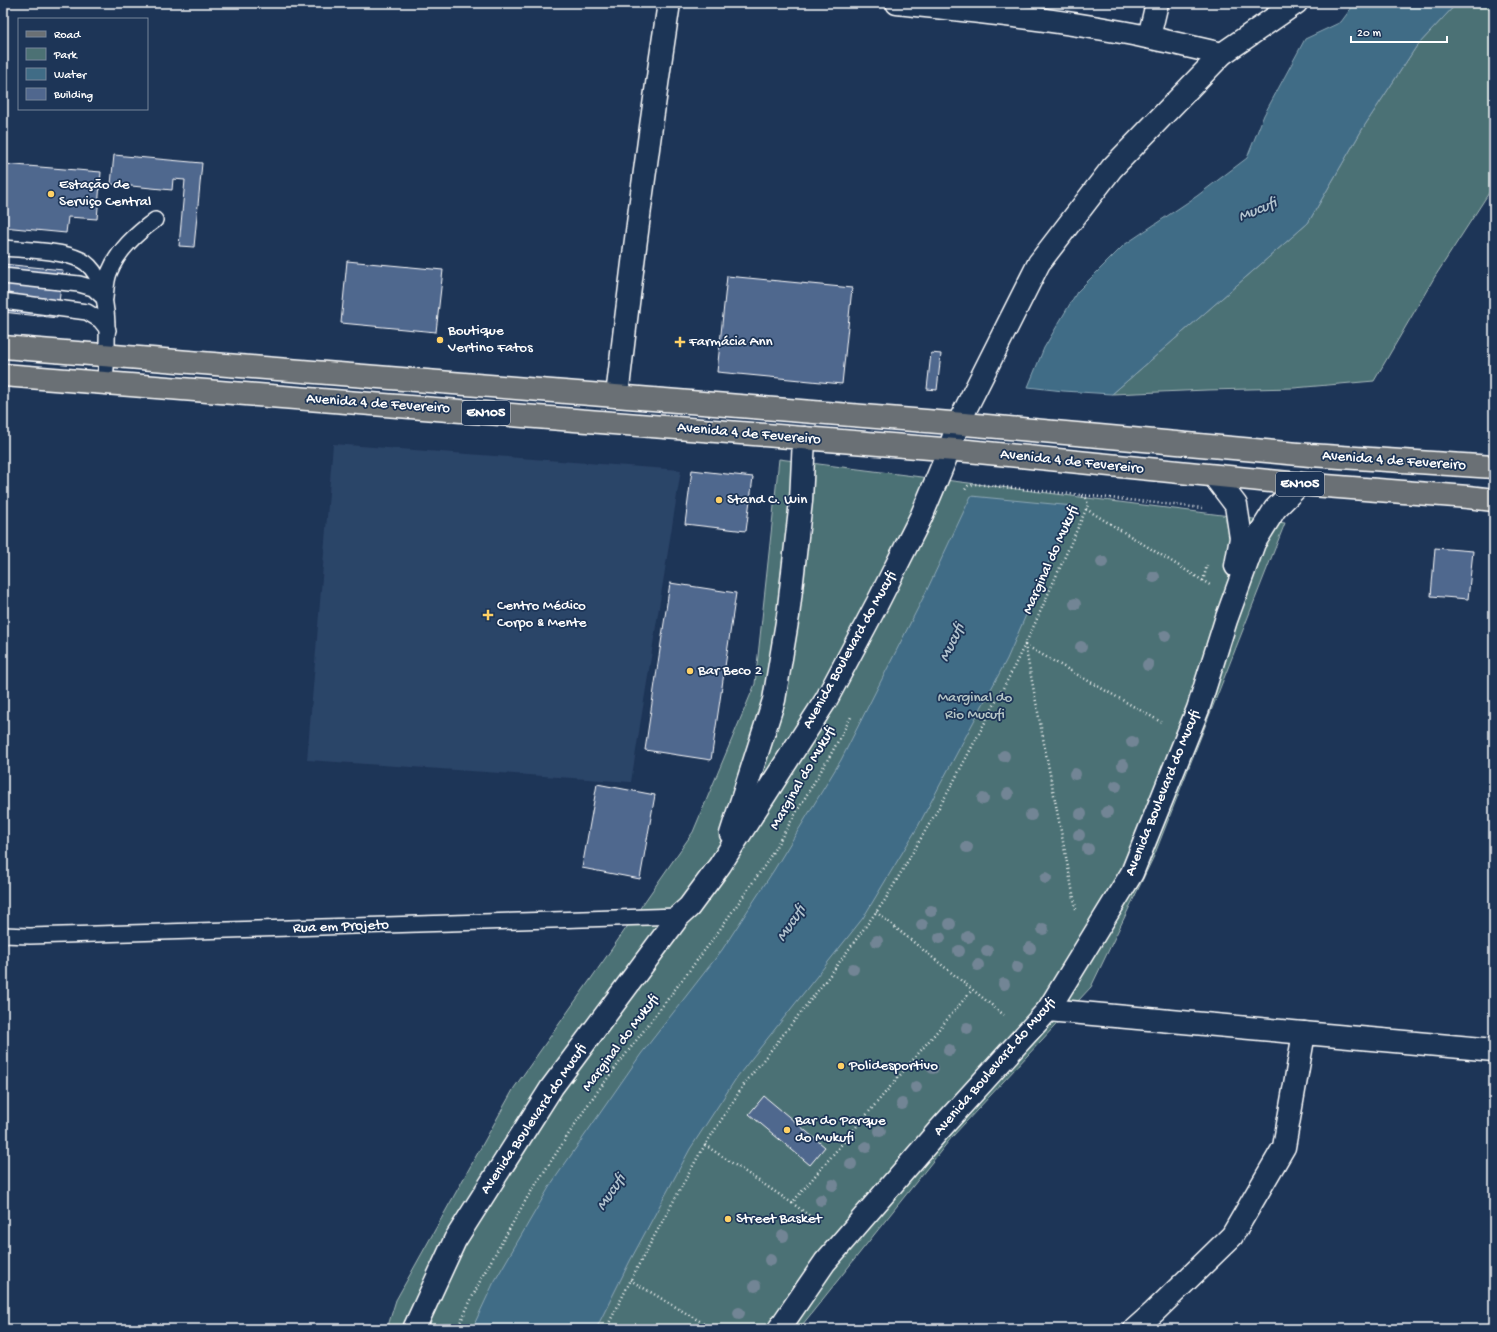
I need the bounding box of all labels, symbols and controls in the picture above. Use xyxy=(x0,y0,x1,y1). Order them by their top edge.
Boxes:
legend xyxy=(18,18,148,110)
scale bar xyxy=(1351,18,1447,44)
text: 20 m xyxy=(1357,27,1382,41)
text: Road xyxy=(54,29,81,43)
text: Park xyxy=(53,49,79,63)
text: Water xyxy=(54,69,88,83)
text: Building xyxy=(53,89,93,103)
place label: Estação de Serviço Central xyxy=(59,176,151,211)
marker: Estação de Serviço Central xyxy=(46,189,56,199)
water label: Mucufi xyxy=(1236,194,1282,228)
place label: Boutique Vertino Fatos xyxy=(447,322,533,357)
place label: Farmácia Ann xyxy=(688,333,773,351)
marker: Boutique Vertino Fatos xyxy=(435,335,445,345)
marker: Farmácia Ann xyxy=(674,336,686,348)
street label: Avenida 4 de Fevereiro xyxy=(305,390,451,418)
road number: EN105 xyxy=(462,401,510,425)
street label: Avenida 4 de Fevereiro xyxy=(676,419,822,449)
street label: Avenida 4 de Fevereiro xyxy=(999,446,1145,479)
street label: Avenida 4 de Fevereiro xyxy=(1321,447,1467,475)
road number: EN105 xyxy=(1276,472,1324,496)
place label: Stand C. Win xyxy=(727,491,807,509)
marker: Stand C. Win xyxy=(714,495,724,505)
street label: Marginal do Mukufi xyxy=(1019,503,1083,617)
street label: Avenida Boulevard do Mucufi xyxy=(799,568,901,732)
place label: Centro Médico Corpo & Mente xyxy=(497,597,587,632)
marker: Centro Médico Corpo & Mente xyxy=(482,609,494,621)
water label: Mucufi xyxy=(936,619,971,665)
place label: Bar Beco 2 xyxy=(697,662,762,680)
marker: Bar Beco 2 xyxy=(685,666,695,676)
park label: Marginal do Rio Mucufi xyxy=(938,689,1013,724)
street label: Avenida Boulevard do Mucufi xyxy=(1121,707,1205,879)
street label: Marginal do Mukufi xyxy=(766,723,840,833)
water label: Mucufi xyxy=(773,901,812,946)
street label: Rua em Projeto xyxy=(293,916,390,938)
street label: Marginal do Mukufi xyxy=(579,991,664,1095)
street label: Avenida Boulevard do Mucufi xyxy=(930,994,1060,1140)
street label: Avenida Boulevard do Mucufi xyxy=(477,1040,591,1198)
place label: Polidesportivo xyxy=(848,1057,938,1075)
marker: Polidesportivo xyxy=(836,1061,846,1071)
place label: Bar do Parque do Mukufi xyxy=(794,1112,886,1147)
marker: Bar do Parque do Mukufi xyxy=(782,1125,792,1135)
water label: Mucufi xyxy=(593,1170,632,1215)
place label: Street Basket xyxy=(736,1210,823,1228)
marker: Street Basket xyxy=(723,1214,733,1224)

